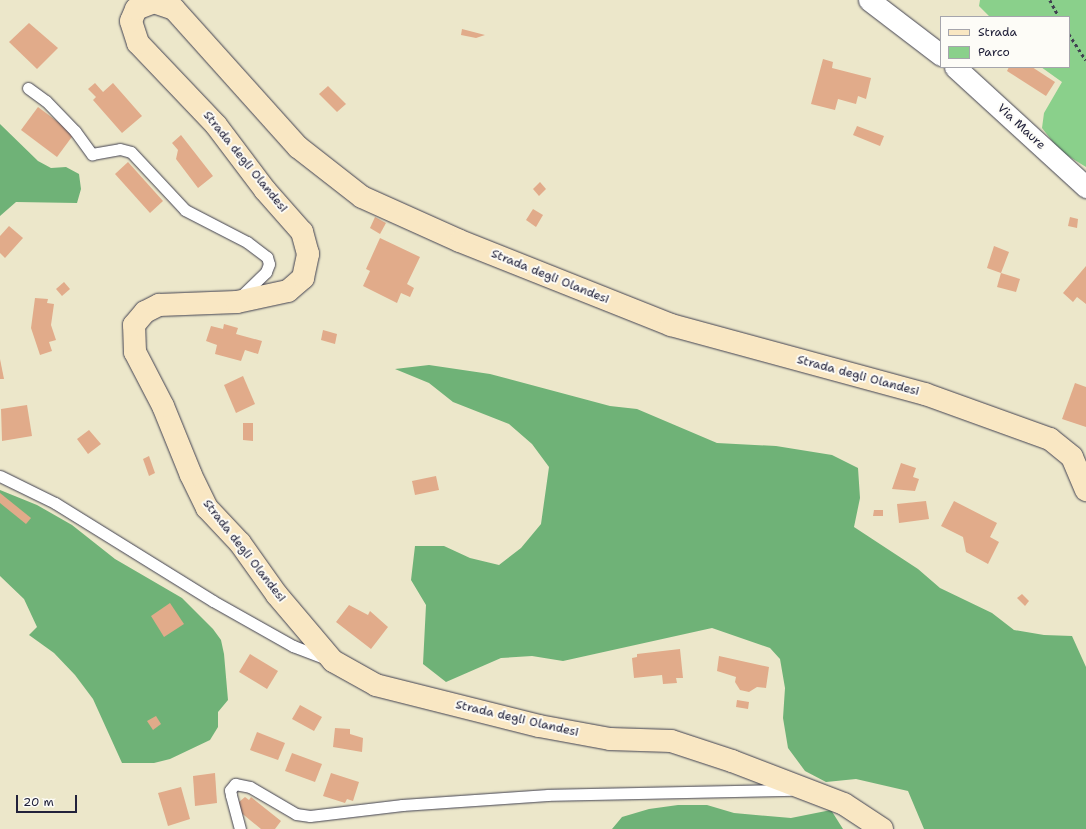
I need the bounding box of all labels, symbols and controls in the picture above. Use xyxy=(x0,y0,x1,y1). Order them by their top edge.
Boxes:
legend xyxy=(940,16,1070,68)
text: Strada xyxy=(978,24,1017,40)
text: Parco xyxy=(978,44,1010,60)
street label: Via Maure xyxy=(994,101,1048,153)
street label: Strada degli Olandesi xyxy=(200,109,290,215)
street label: Strada degli Olandesi xyxy=(489,247,611,307)
street label: Strada degli Olandesi xyxy=(795,353,921,399)
street label: Strada degli Olandesi xyxy=(200,497,288,605)
street label: Strada degli Olandesi xyxy=(454,698,580,740)
scale bar xyxy=(18,787,79,813)
text: 20 m xyxy=(23,794,54,810)

